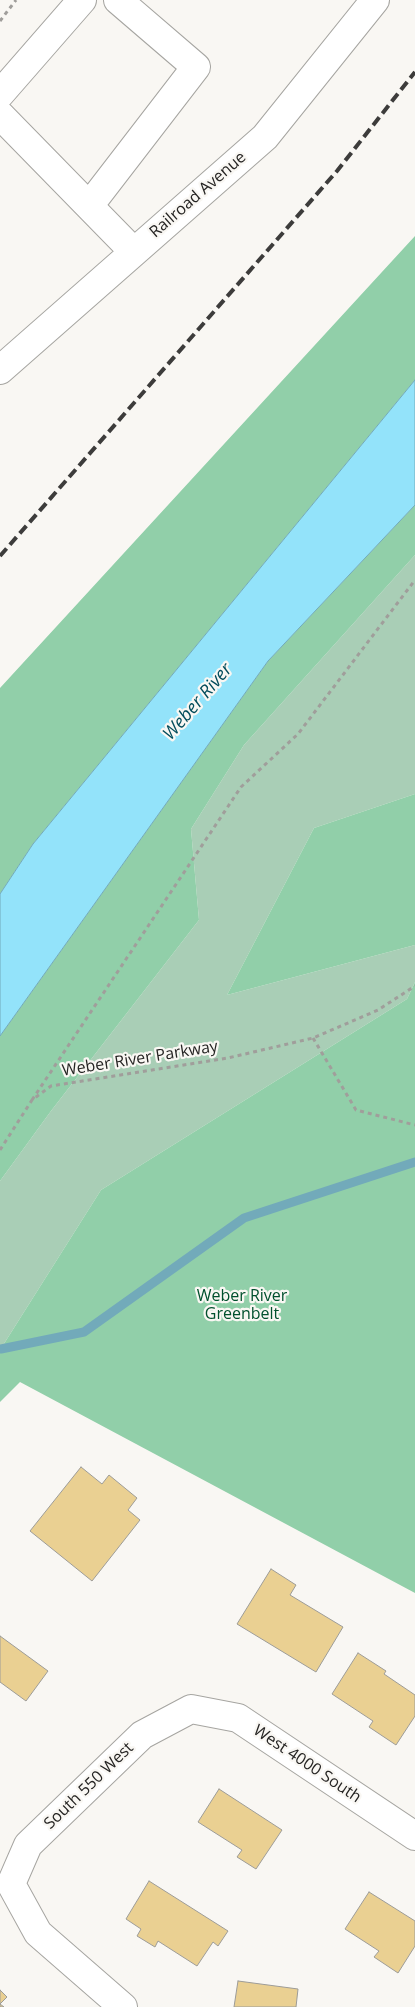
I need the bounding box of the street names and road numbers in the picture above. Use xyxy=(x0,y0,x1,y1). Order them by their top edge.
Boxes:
street label: Railroad Avenue xyxy=(146,148,250,242)
street label: Weber River Parkway xyxy=(61,1037,219,1081)
street label: West 4000 South xyxy=(250,1721,364,1807)
street label: South 550 West xyxy=(40,1739,138,1833)

